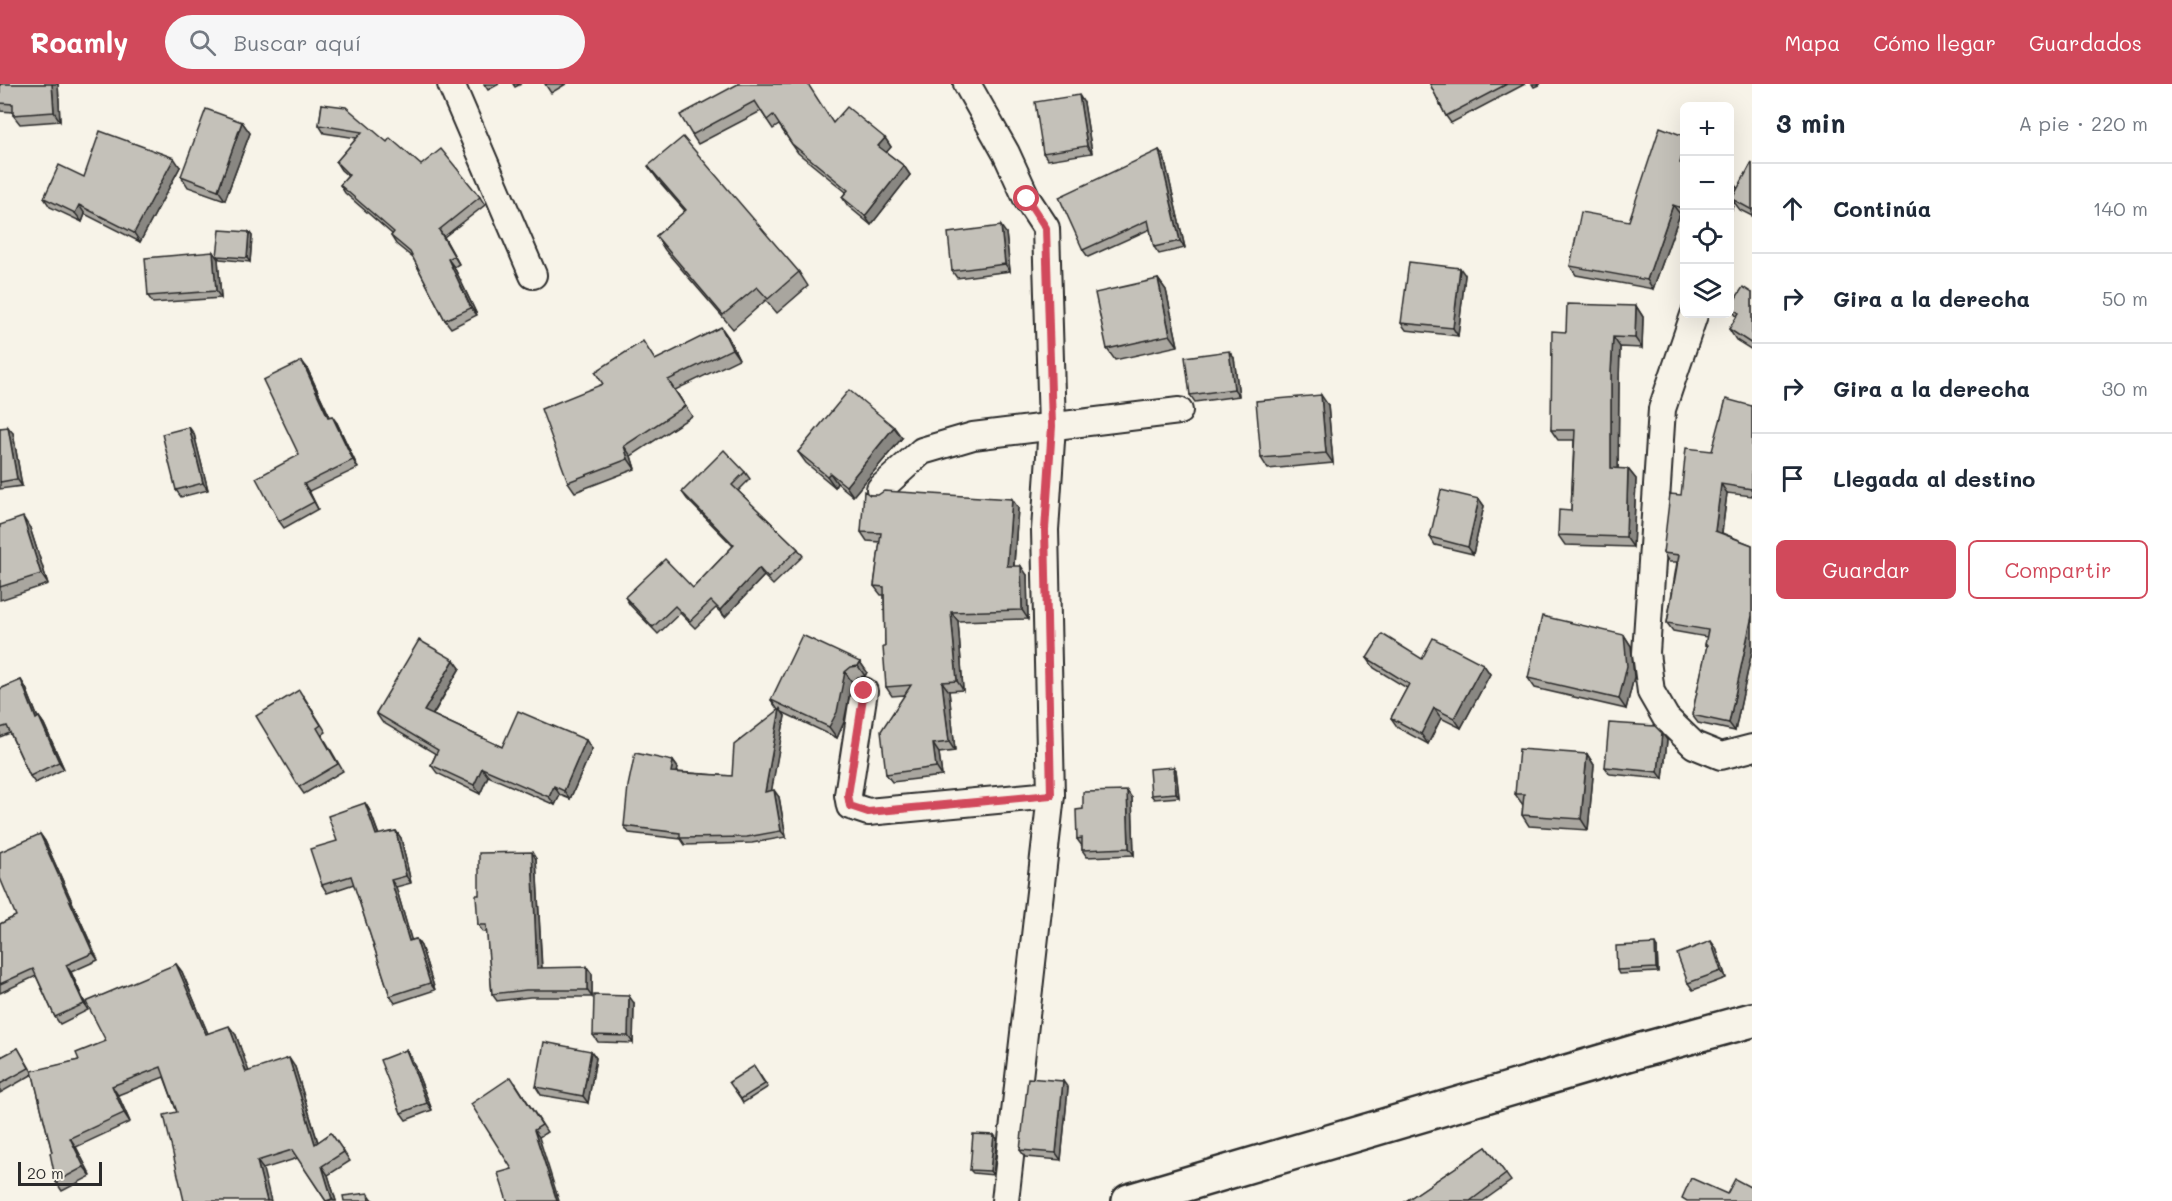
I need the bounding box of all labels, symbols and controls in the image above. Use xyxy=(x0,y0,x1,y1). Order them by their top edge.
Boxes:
search box xyxy=(165,15,585,69)
text: Roamly xyxy=(30,24,129,60)
icon: search xyxy=(186,26,219,59)
text: Buscar aquí xyxy=(234,28,361,57)
text: Mapa xyxy=(1784,29,1840,56)
text: Cómo llegar xyxy=(1873,29,1996,56)
text: Guardados xyxy=(2029,29,2142,56)
map controls xyxy=(1680,102,1734,318)
button: + xyxy=(1680,102,1734,156)
text: 3 min xyxy=(1776,106,1845,140)
text: A pie · 220 m xyxy=(2018,110,2148,136)
button: − xyxy=(1680,156,1734,210)
route start xyxy=(1013,185,1039,211)
icon: ahead xyxy=(1776,192,1809,225)
text: Continúa xyxy=(1833,194,1931,223)
text: 140 m xyxy=(2093,195,2148,221)
button: locate xyxy=(1680,210,1734,264)
button: layers xyxy=(1680,264,1734,318)
icon: right xyxy=(1776,282,1809,315)
text: Gira a la derecha xyxy=(1833,284,2030,313)
text: 50 m xyxy=(2102,285,2148,311)
icon: right xyxy=(1776,372,1809,405)
text: Gira a la derecha xyxy=(1833,374,2030,403)
text: 30 m xyxy=(2102,375,2148,401)
icon: arrive xyxy=(1776,462,1809,495)
text: Llegada al destino xyxy=(1833,464,2035,493)
button: Guardar xyxy=(1776,540,1956,599)
button: Compartir xyxy=(1968,540,2148,599)
route end xyxy=(850,677,876,703)
scale bar xyxy=(18,1159,102,1186)
text: 20 m xyxy=(27,1162,64,1183)

